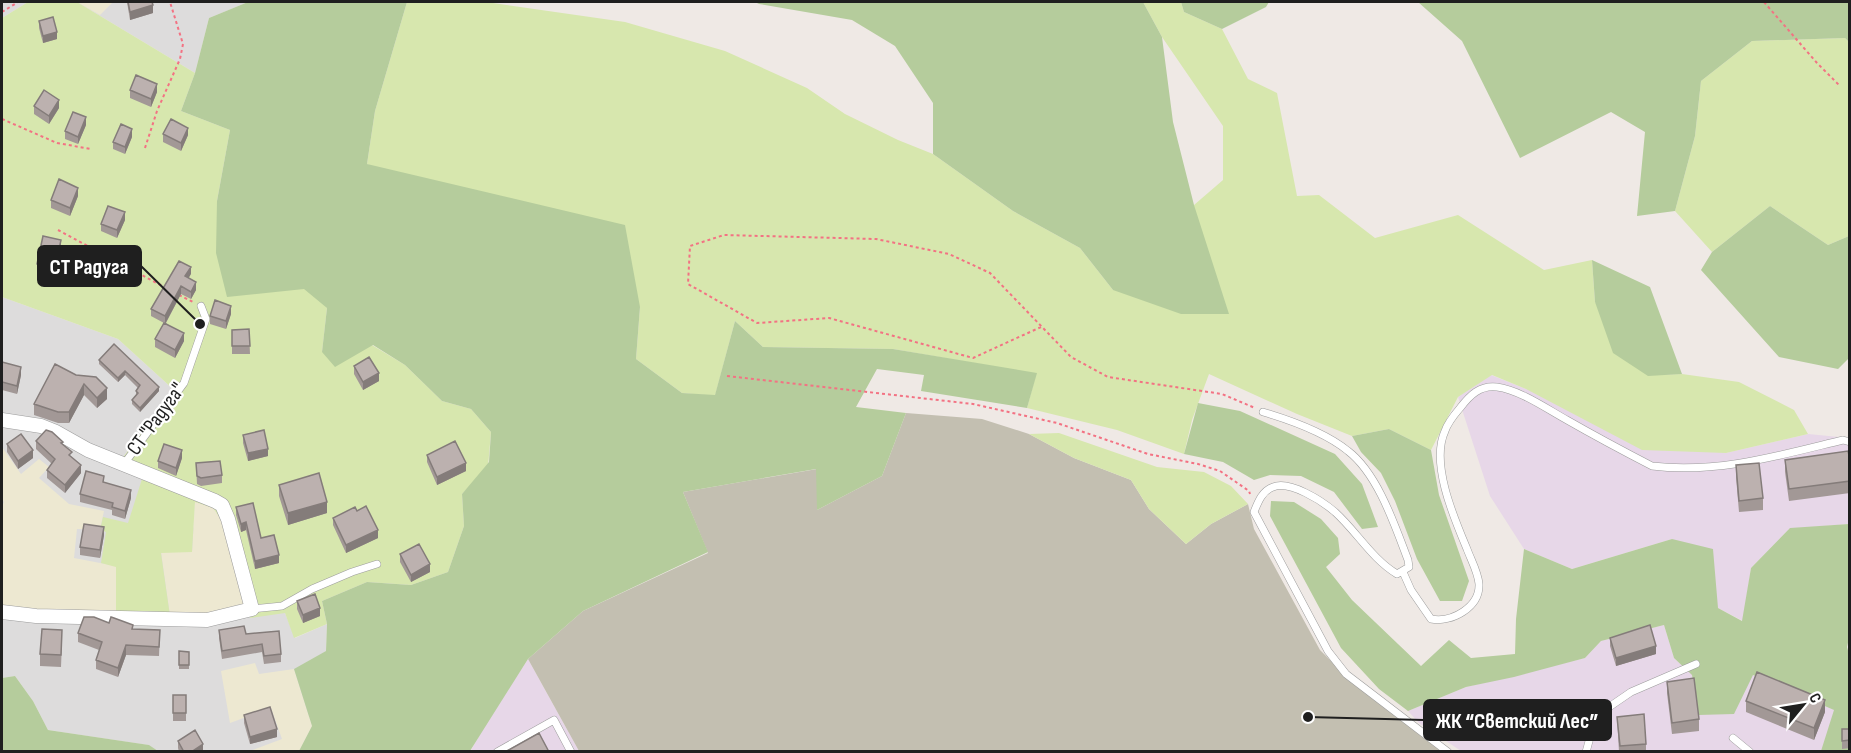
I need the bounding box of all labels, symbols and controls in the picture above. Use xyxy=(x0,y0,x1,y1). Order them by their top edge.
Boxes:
callout: СТ Радуга xyxy=(38,246,141,286)
text: СТ Радуга xyxy=(49,254,129,281)
street label: СТ "Радуга" xyxy=(121,378,191,460)
north arrow xyxy=(1773,675,1833,735)
text: С xyxy=(1804,690,1825,707)
callout: ЖК “Светский Лес” xyxy=(1424,700,1611,740)
text: ЖК “Светский Лес” xyxy=(1435,708,1599,735)

